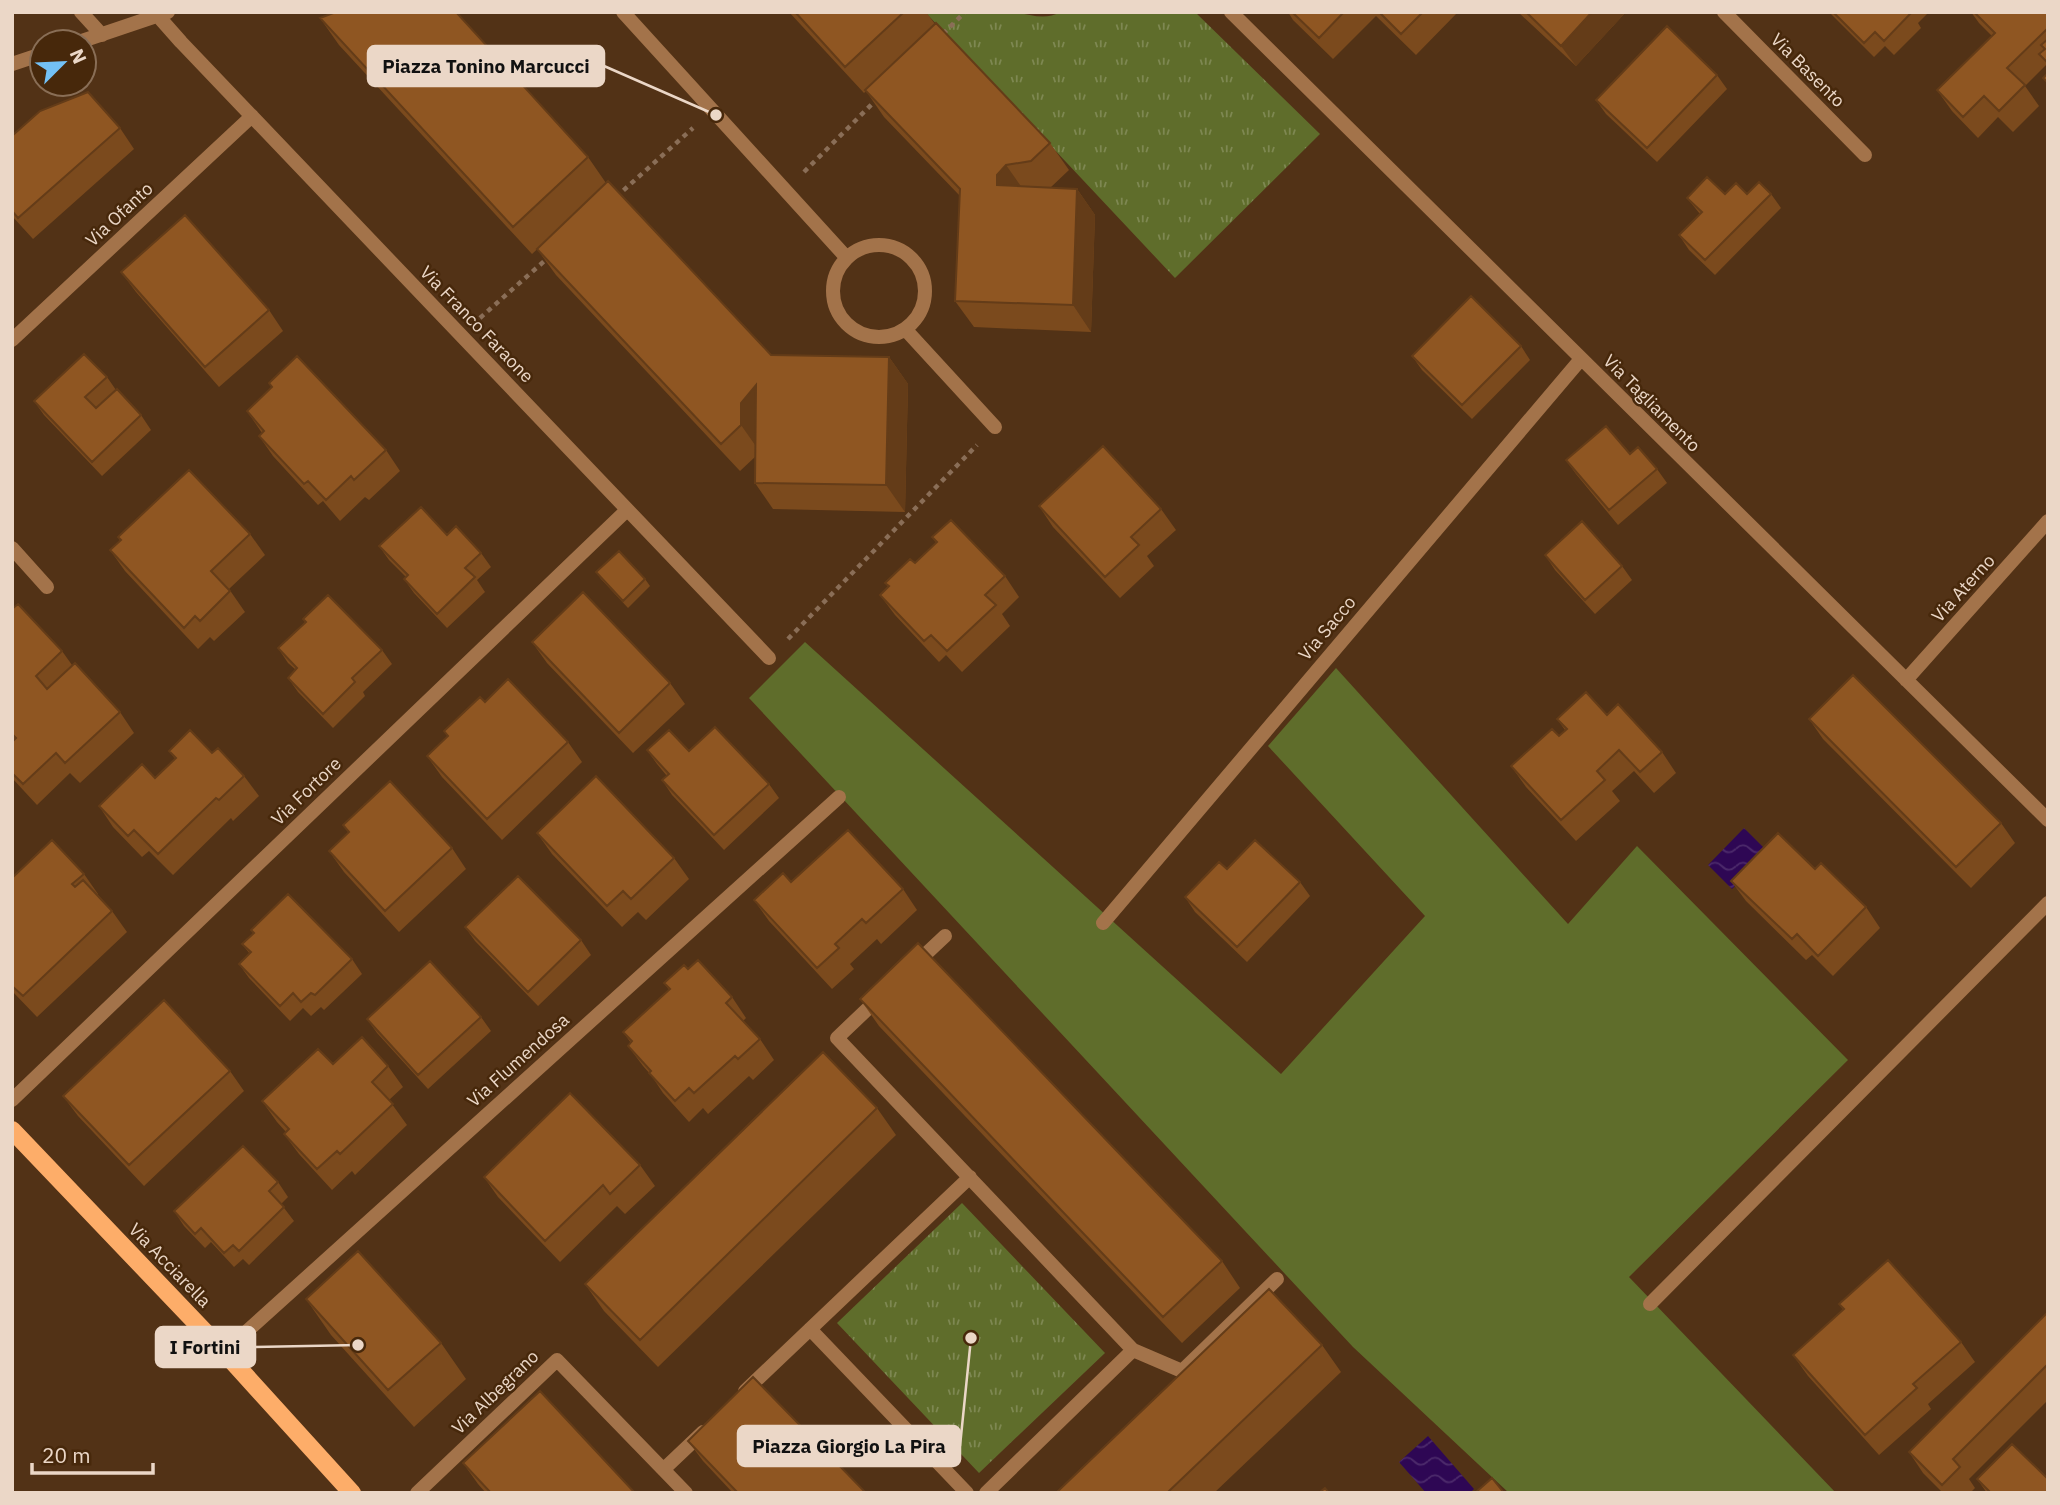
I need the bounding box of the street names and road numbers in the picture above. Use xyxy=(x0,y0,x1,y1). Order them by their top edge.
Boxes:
street label: Via Basento xyxy=(1766,28,1850,112)
street label: Via Ofanto xyxy=(80,177,158,251)
street label: Via Franco Faraone xyxy=(415,261,539,387)
street label: Via Tagliamento xyxy=(1598,349,1706,457)
street label: Via Aterno xyxy=(1926,549,2000,627)
street label: Via Sacco xyxy=(1293,591,1361,665)
street label: Via Fortore xyxy=(266,752,346,830)
street label: Via Flumendosa xyxy=(462,1008,574,1112)
street label: Via Acciarella xyxy=(124,1218,216,1312)
street label: Via Albegrano xyxy=(447,1345,543,1439)

